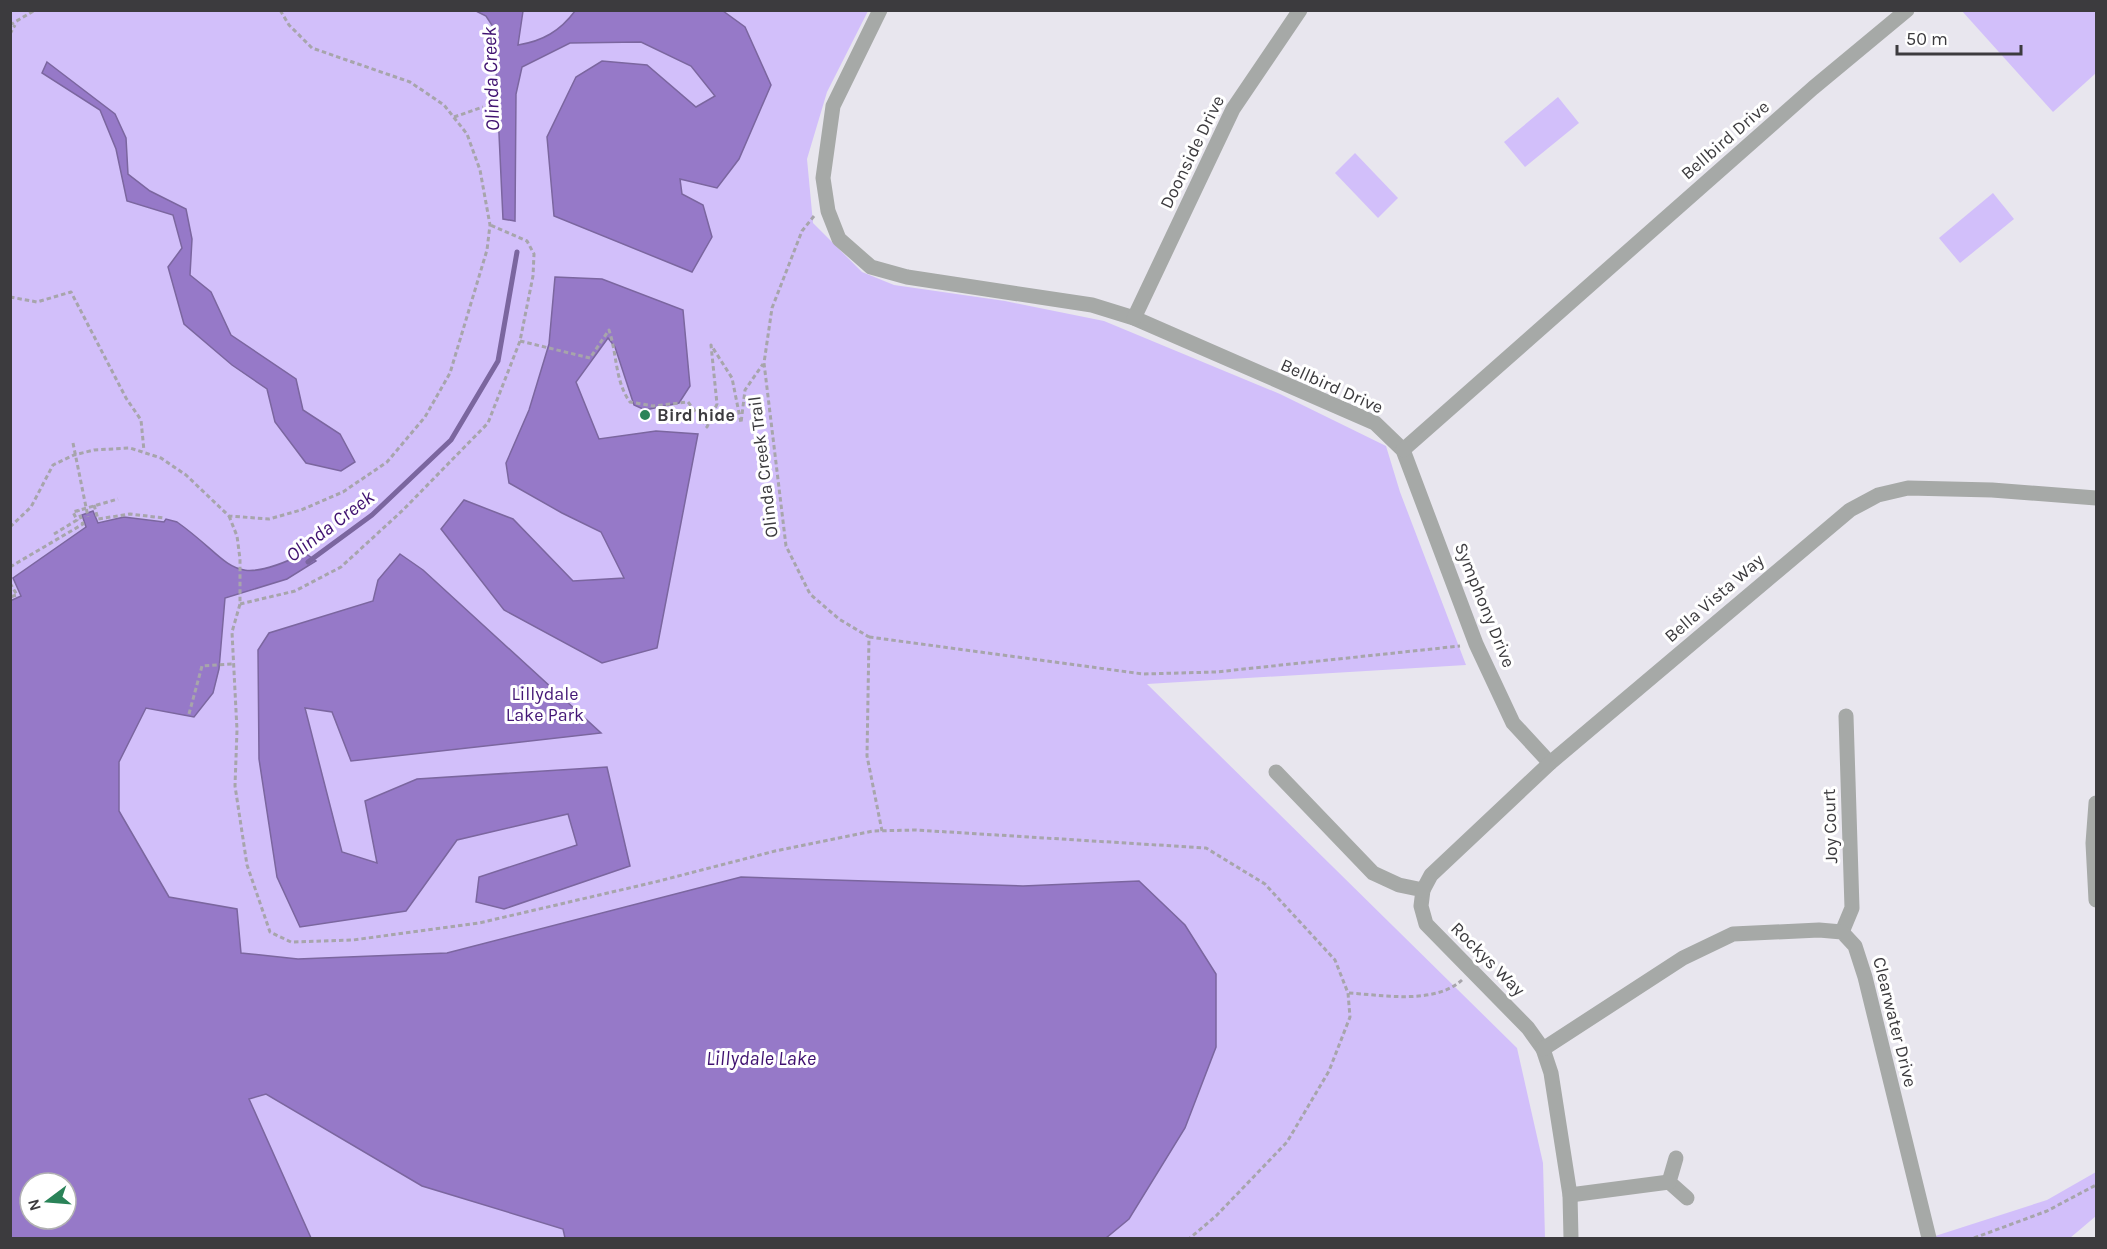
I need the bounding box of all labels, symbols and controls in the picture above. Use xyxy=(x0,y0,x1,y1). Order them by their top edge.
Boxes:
scale bar xyxy=(1897,18,2022,56)
water label: Olinda Creek xyxy=(478,26,504,132)
text: 50 m xyxy=(1906,28,1948,50)
street label: Doonside Drive xyxy=(1155,92,1229,212)
street label: Bellbird Drive xyxy=(1676,96,1774,184)
street label: Bellbird Drive xyxy=(1277,354,1387,418)
street label: Olinda Creek Trail xyxy=(743,395,783,539)
place label: Bird hide xyxy=(657,404,735,426)
marker: Bird hide xyxy=(638,408,652,422)
water label: Olinda Creek xyxy=(281,485,379,567)
street label: Symphony Drive xyxy=(1450,539,1520,671)
street label: Bella Vista Way xyxy=(1660,548,1769,647)
park label: Lillydale Lake Park xyxy=(506,683,584,726)
street label: Joy Court xyxy=(1818,788,1842,864)
street label: Rockys Way xyxy=(1446,917,1530,1001)
street label: Clearwater Drive xyxy=(1868,955,1922,1089)
water label: Lillydale Lake xyxy=(706,1047,816,1070)
north arrow xyxy=(18,1171,78,1231)
text: N xyxy=(23,1197,45,1213)

